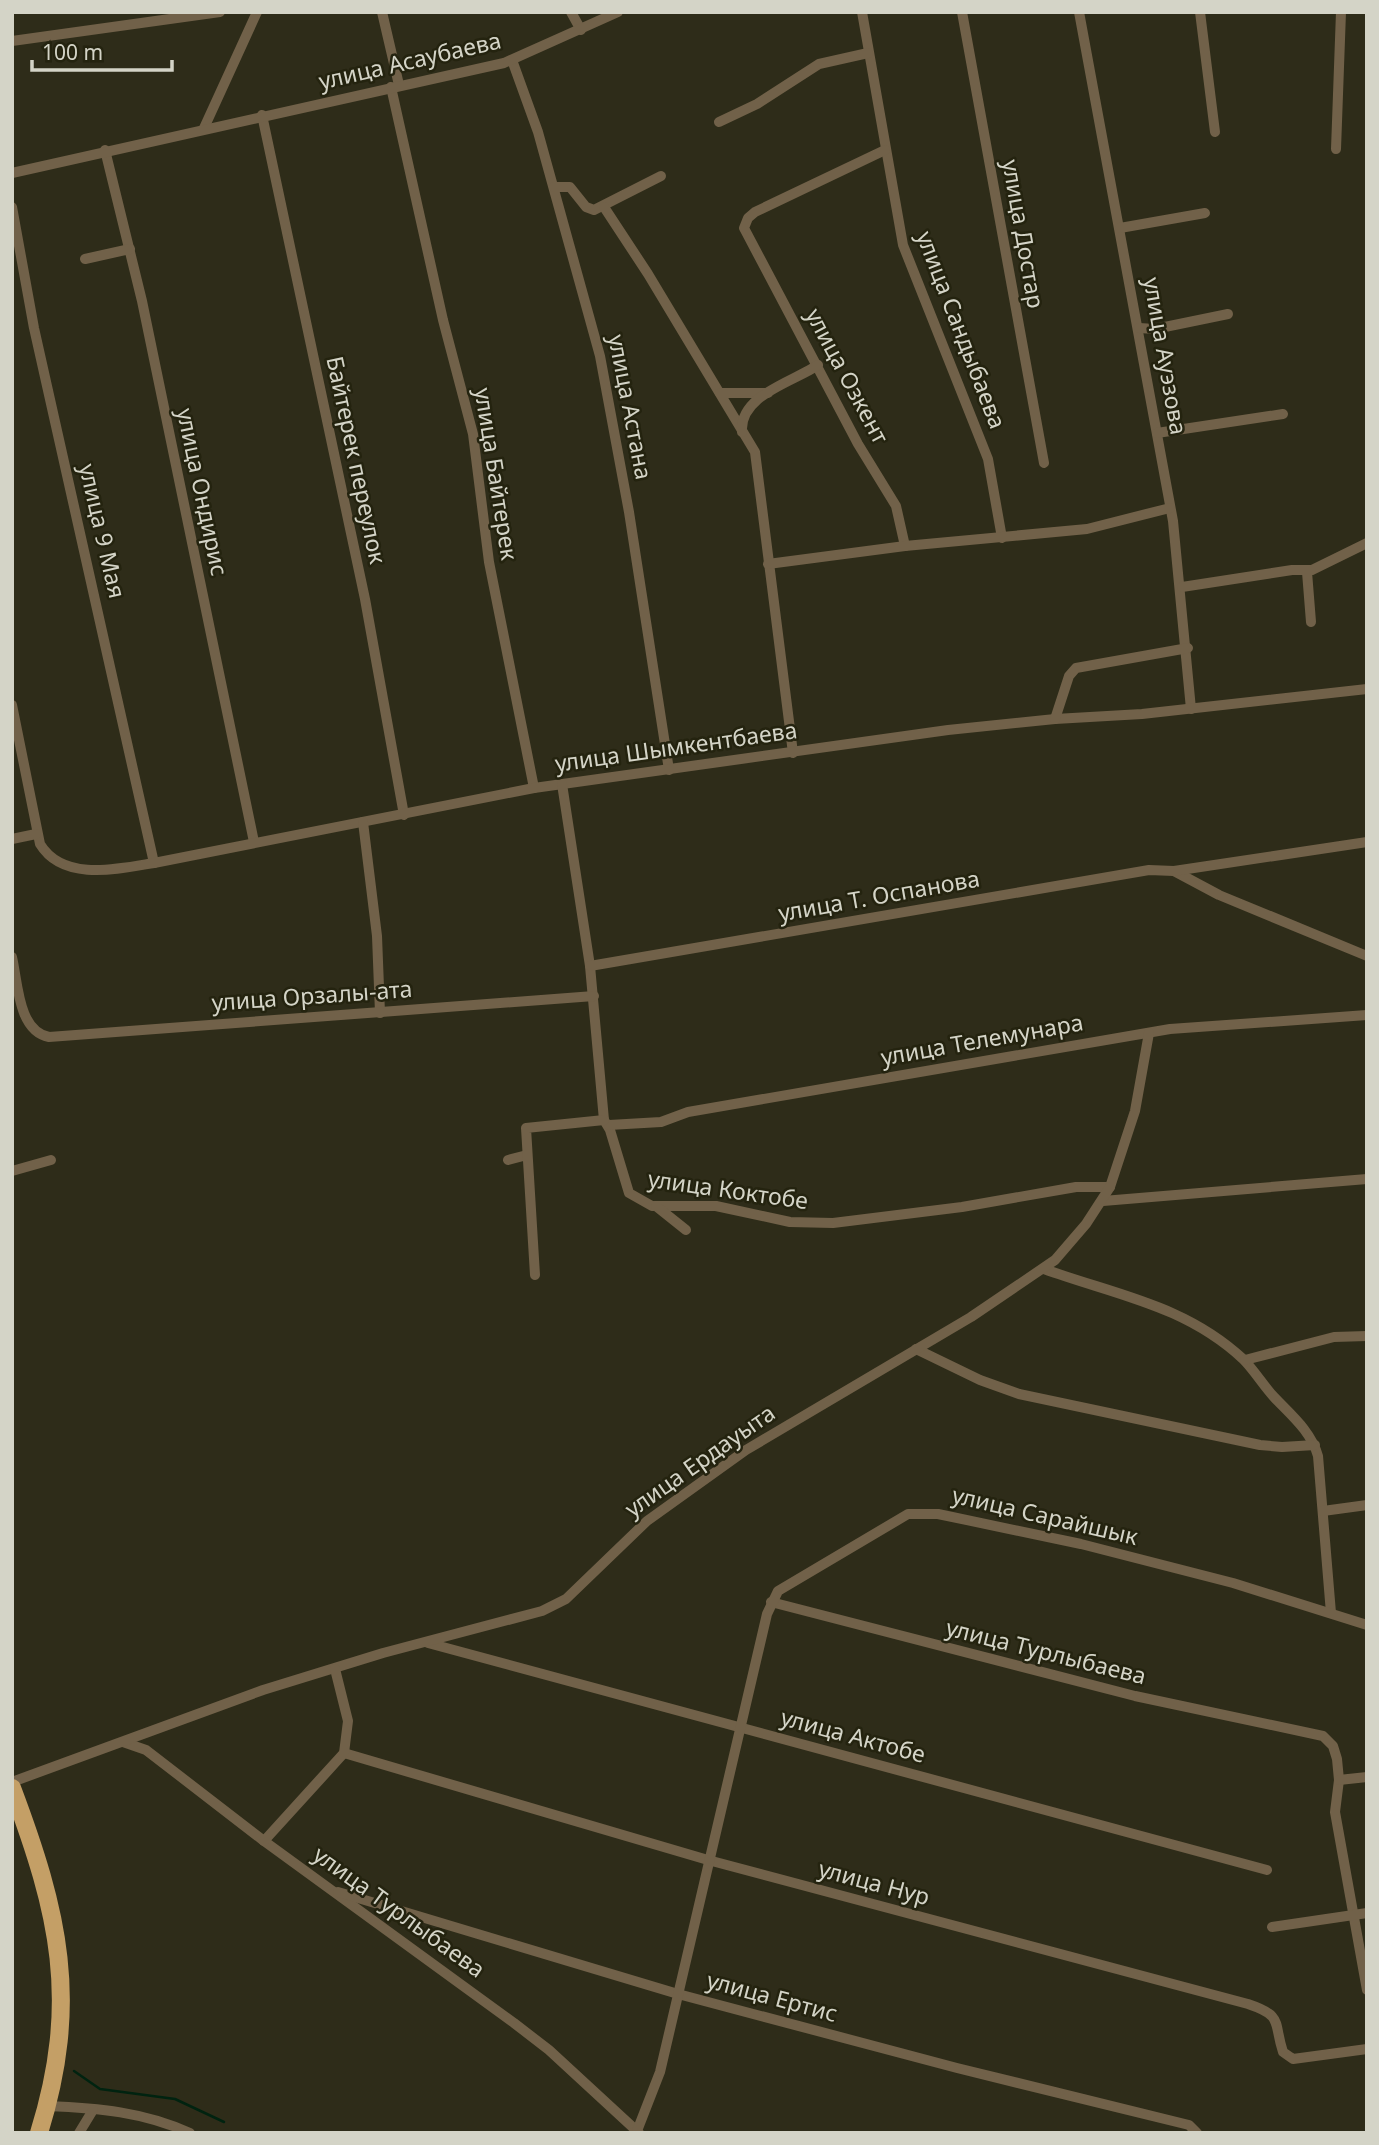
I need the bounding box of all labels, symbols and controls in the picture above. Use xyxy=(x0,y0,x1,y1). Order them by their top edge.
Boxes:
street label: улица Асаубаева xyxy=(315,23,504,97)
scale bar xyxy=(32,28,172,72)
text: 100 m xyxy=(42,38,103,66)
street label: улица Достар xyxy=(995,157,1053,311)
street label: улица Сандыбаева xyxy=(910,226,1014,433)
street label: улица Ауэзова xyxy=(1136,275,1196,437)
street label: улица Озкент xyxy=(799,302,897,449)
street label: улица Астана xyxy=(601,331,661,482)
street label: Байтерек переулок xyxy=(319,353,395,567)
street label: улица Байтерек xyxy=(468,385,527,563)
street label: улица Ондирис xyxy=(170,405,236,579)
street label: улица 9 Мая xyxy=(72,460,134,601)
street label: улица Шымкентбаева xyxy=(553,713,799,779)
street label: улица Т. Оспанова xyxy=(776,862,982,928)
street label: улица Орзалы-ата xyxy=(211,972,413,1018)
street label: улица Телемунара xyxy=(878,1005,1086,1073)
street label: улица Коктобе xyxy=(646,1162,810,1216)
street label: улица Ердауыта xyxy=(618,1396,781,1524)
street label: улица Сарайшык xyxy=(949,1478,1142,1552)
street label: улица Турлыбаева xyxy=(943,1611,1150,1691)
street label: улица Актобе xyxy=(777,1700,929,1770)
street label: улица Турлыбаева xyxy=(307,1838,492,1984)
street label: улица Нур xyxy=(815,1852,933,1912)
street label: улица Ертис xyxy=(703,1963,841,2029)

